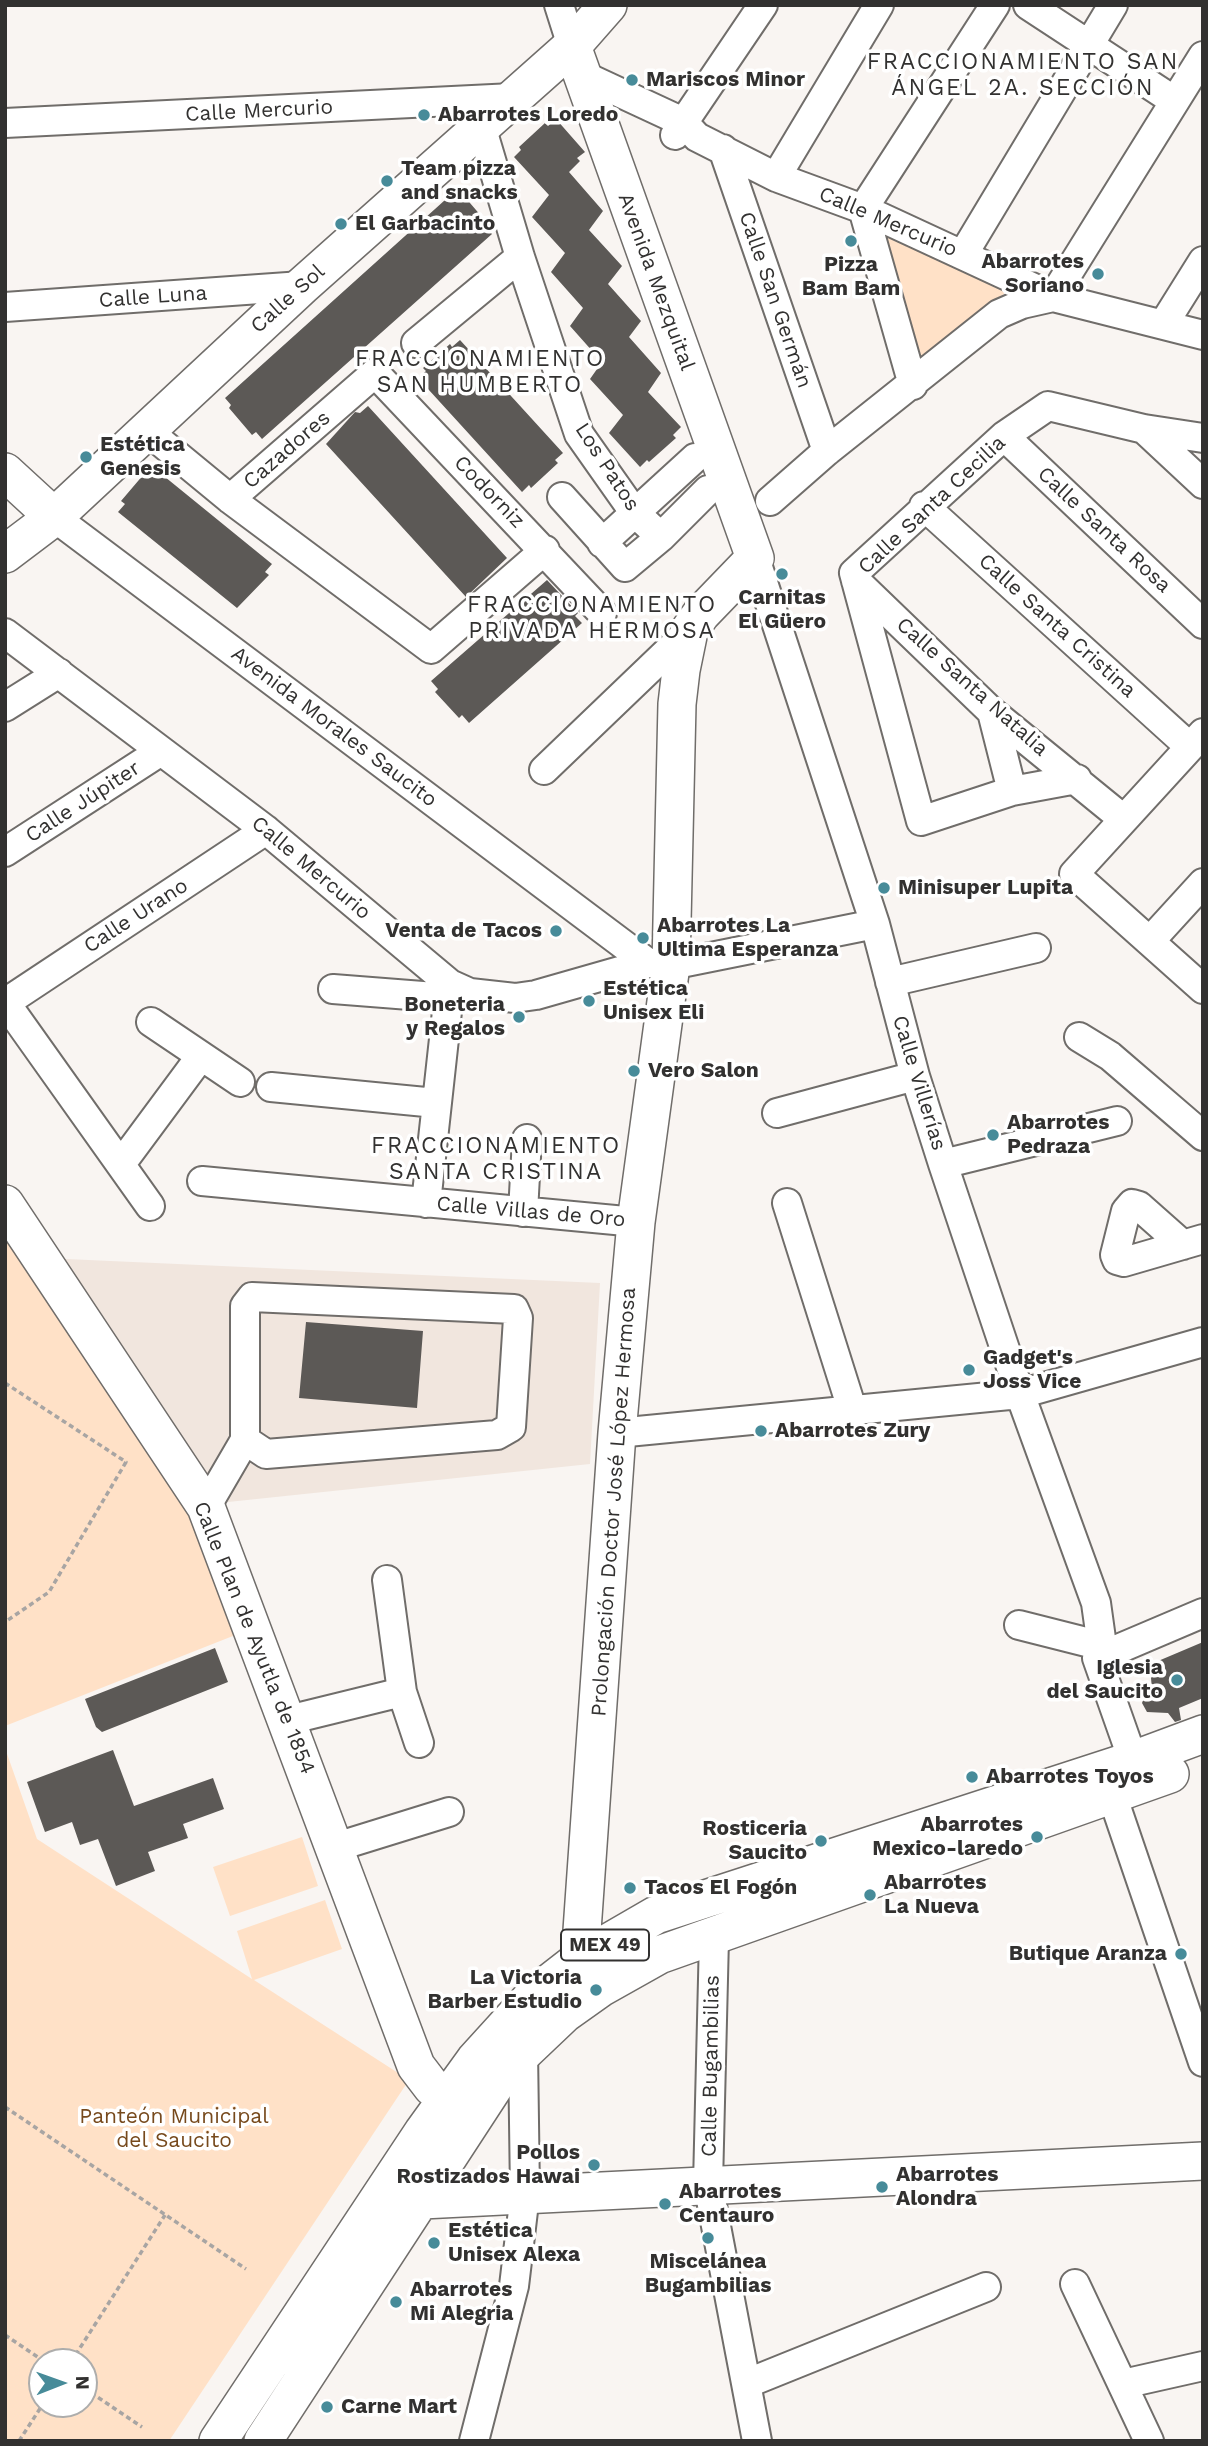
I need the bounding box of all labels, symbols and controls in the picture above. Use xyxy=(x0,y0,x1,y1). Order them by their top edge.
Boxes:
district label: FRACCIONAMIENTO SAN ÁNGEL 2A. SECCIÓN xyxy=(869,48,1177,102)
place label: Mariscos Minor xyxy=(646,67,805,93)
marker: Mariscos Minor xyxy=(624,72,640,88)
street label: Calle Mercurio xyxy=(184,95,334,127)
place label: Abarrotes Loredo xyxy=(438,102,618,128)
marker: Abarrotes Loredo xyxy=(416,107,432,123)
place label: Team pizza and snacks xyxy=(401,156,518,206)
marker: Team pizza and snacks xyxy=(379,173,395,189)
street label: Calle Mercurio xyxy=(815,181,961,263)
street label: Avenida Mezquital xyxy=(612,190,700,374)
street label: Calle San Germán xyxy=(733,209,817,391)
place label: El Garbacinto xyxy=(355,211,495,237)
marker: El Garbacinto xyxy=(333,216,349,232)
marker: Pizza Bam Bam xyxy=(843,233,859,249)
place label: Abarrotes Soriano xyxy=(982,249,1084,299)
place label: Pizza Bam Bam xyxy=(802,252,900,302)
street label: Calle Sol xyxy=(246,259,330,339)
marker: Abarrotes Soriano xyxy=(1090,266,1106,282)
street label: Calle Luna xyxy=(98,281,208,313)
district label: FRACCIONAMIENTO SAN HUMBERTO xyxy=(357,345,603,399)
street label: Cazadores xyxy=(239,406,335,494)
street label: Los Patos xyxy=(569,418,645,516)
street label: Calle Santa Cecilia xyxy=(853,430,1011,580)
place label: Estética Genesis xyxy=(100,432,185,482)
marker: Estética Genesis xyxy=(78,449,94,465)
street label: Codorniz xyxy=(448,450,530,534)
street label: Calle Santa Rosa xyxy=(1032,462,1176,598)
street label: Calle Santa Cristina xyxy=(973,549,1141,703)
marker: Carnitas El Güero xyxy=(774,566,790,582)
place label: Carnitas El Güero xyxy=(738,585,826,635)
district label: FRACCIONAMIENTO PRIVADA HERMOSA xyxy=(469,591,715,645)
street label: Calle Santa Natalia xyxy=(891,612,1053,762)
street label: Avenida Morales Saucito xyxy=(226,641,442,813)
street label: Calle Júpiter xyxy=(21,756,145,848)
street label: Calle Mercurio xyxy=(246,811,376,925)
street label: Calle Urano xyxy=(79,873,193,959)
place label: Minisuper Lupita xyxy=(898,875,1073,901)
marker: Minisuper Lupita xyxy=(876,880,892,896)
place label: Abarrotes La Ultima Esperanza xyxy=(657,913,838,963)
place label: Venta de Tacos xyxy=(385,918,542,944)
marker: Venta de Tacos xyxy=(548,923,564,939)
marker: Abarrotes La Ultima Esperanza xyxy=(635,930,651,946)
place label: Estética Unisex Eli xyxy=(603,976,704,1026)
place label: Boneteria y Regalos xyxy=(404,992,505,1042)
marker: Estética Unisex Eli xyxy=(581,993,597,1009)
marker: Boneteria y Regalos xyxy=(511,1009,527,1025)
street label: Calle Villerías xyxy=(887,1013,951,1153)
place label: Vero Salon xyxy=(648,1058,759,1084)
marker: Vero Salon xyxy=(626,1063,642,1079)
place label: Abarrotes Pedraza xyxy=(1007,1110,1109,1160)
marker: Abarrotes Pedraza xyxy=(985,1127,1001,1143)
district label: FRACCIONAMIENTO SANTA CRISTINA xyxy=(373,1132,619,1186)
street label: Calle Villas de Oro xyxy=(436,1191,626,1233)
street label: Prolongación Doctor José López Hermosa xyxy=(586,1287,642,1717)
place label: Gadget's Joss Vice xyxy=(983,1345,1081,1395)
marker: Gadget's Joss Vice xyxy=(961,1362,977,1378)
place label: Abarrotes Zury xyxy=(775,1418,930,1444)
marker: Abarrotes Zury xyxy=(753,1423,769,1439)
street label: Calle Plan de Ayutla de 1854 xyxy=(188,1498,320,1778)
place label: Iglesia del Saucito xyxy=(1046,1655,1163,1705)
marker: Iglesia del Saucito xyxy=(1169,1672,1185,1688)
place label: Abarrotes Toyos xyxy=(986,1764,1154,1790)
marker: Abarrotes Toyos xyxy=(964,1769,980,1785)
place label: Abarrotes Mexico-laredo xyxy=(872,1812,1023,1862)
place label: Rosticeria Saucito xyxy=(702,1816,807,1866)
marker: Abarrotes Mexico-laredo xyxy=(1029,1829,1045,1845)
marker: Rosticeria Saucito xyxy=(813,1833,829,1849)
place label: Abarrotes La Nueva xyxy=(884,1870,986,1920)
place label: Tacos El Fogón xyxy=(644,1875,797,1901)
marker: Tacos El Fogón xyxy=(622,1880,638,1896)
marker: Abarrotes La Nueva xyxy=(862,1887,878,1903)
road number: MEX 49 xyxy=(561,1929,649,1960)
place label: Butique Aranza xyxy=(1009,1941,1167,1967)
marker: Butique Aranza xyxy=(1173,1946,1189,1962)
place label: La Victoria Barber Estudio xyxy=(428,1965,582,2015)
street label: Calle Bugambilias xyxy=(697,1975,725,2157)
marker: La Victoria Barber Estudio xyxy=(588,1982,604,1998)
park label: Panteón Municipal del Saucito xyxy=(79,2104,269,2154)
place label: Pollos Rostizados Hawai xyxy=(396,2140,580,2190)
marker: Pollos Rostizados Hawai xyxy=(586,2157,602,2173)
place label: Abarrotes Alondra xyxy=(896,2162,998,2212)
place label: Abarrotes Centauro xyxy=(679,2179,781,2229)
marker: Abarrotes Alondra xyxy=(874,2179,890,2195)
marker: Abarrotes Centauro xyxy=(657,2196,673,2212)
place label: Estética Unisex Alexa xyxy=(448,2218,580,2268)
marker: Miscelánea Bugambilias xyxy=(700,2230,716,2246)
marker: Estética Unisex Alexa xyxy=(426,2235,442,2251)
place label: Miscelánea Bugambilias xyxy=(645,2249,771,2299)
place label: Abarrotes Mi Alegria xyxy=(410,2277,514,2327)
marker: Abarrotes Mi Alegria xyxy=(388,2294,404,2310)
north arrow xyxy=(28,2348,98,2418)
text: N xyxy=(71,2375,94,2390)
place label: Carne Mart xyxy=(341,2394,457,2420)
marker: Carne Mart xyxy=(319,2399,335,2415)

